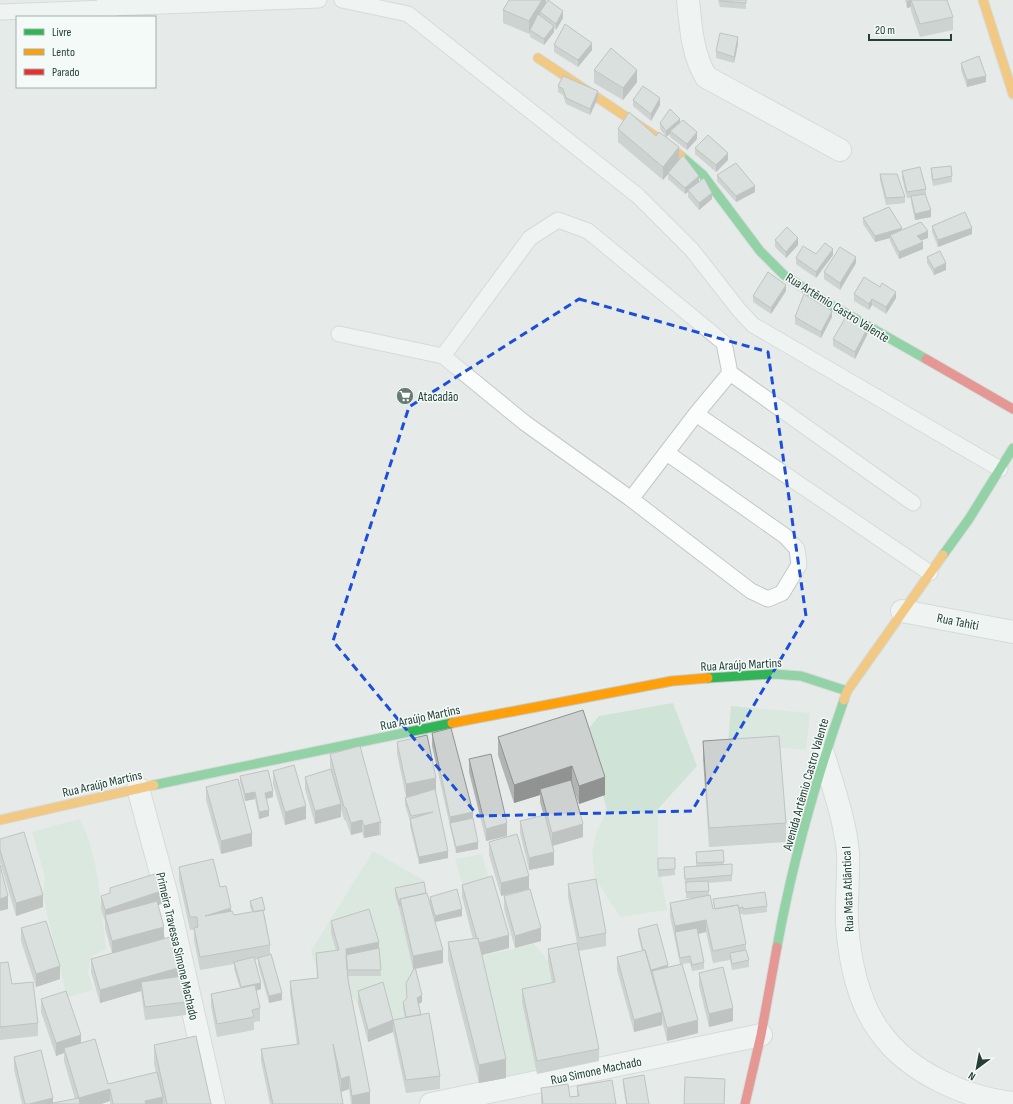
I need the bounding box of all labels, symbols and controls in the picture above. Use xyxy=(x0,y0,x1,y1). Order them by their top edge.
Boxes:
legend xyxy=(16,16,156,88)
scale bar xyxy=(869,16,951,42)
text: 20 m xyxy=(875,23,895,38)
text: Livre xyxy=(52,25,72,40)
text: Lento xyxy=(52,45,75,60)
text: Parado xyxy=(52,65,79,80)
street label: Rua Artêmio Castro Valente xyxy=(783,270,892,346)
supermarket icon: Atacadão xyxy=(395,386,415,406)
place label: Atacadão xyxy=(417,389,458,405)
street label: Rua Tahiti xyxy=(936,610,980,634)
street label: Rua Araújo Martins xyxy=(700,655,782,675)
street label: Rua Araújo Martins xyxy=(379,702,462,734)
street label: Avenida Artêmio Castro Valente xyxy=(779,716,832,853)
street label: Rua Araújo Martins xyxy=(61,767,144,801)
street label: Rua Mata Atlântica I xyxy=(839,846,857,932)
street label: Primeira Travessa Simone Machado xyxy=(152,871,202,1022)
north arrow xyxy=(957,1048,997,1088)
street label: Rua Simone Machado xyxy=(549,1054,643,1088)
text: N xyxy=(966,1069,978,1083)

